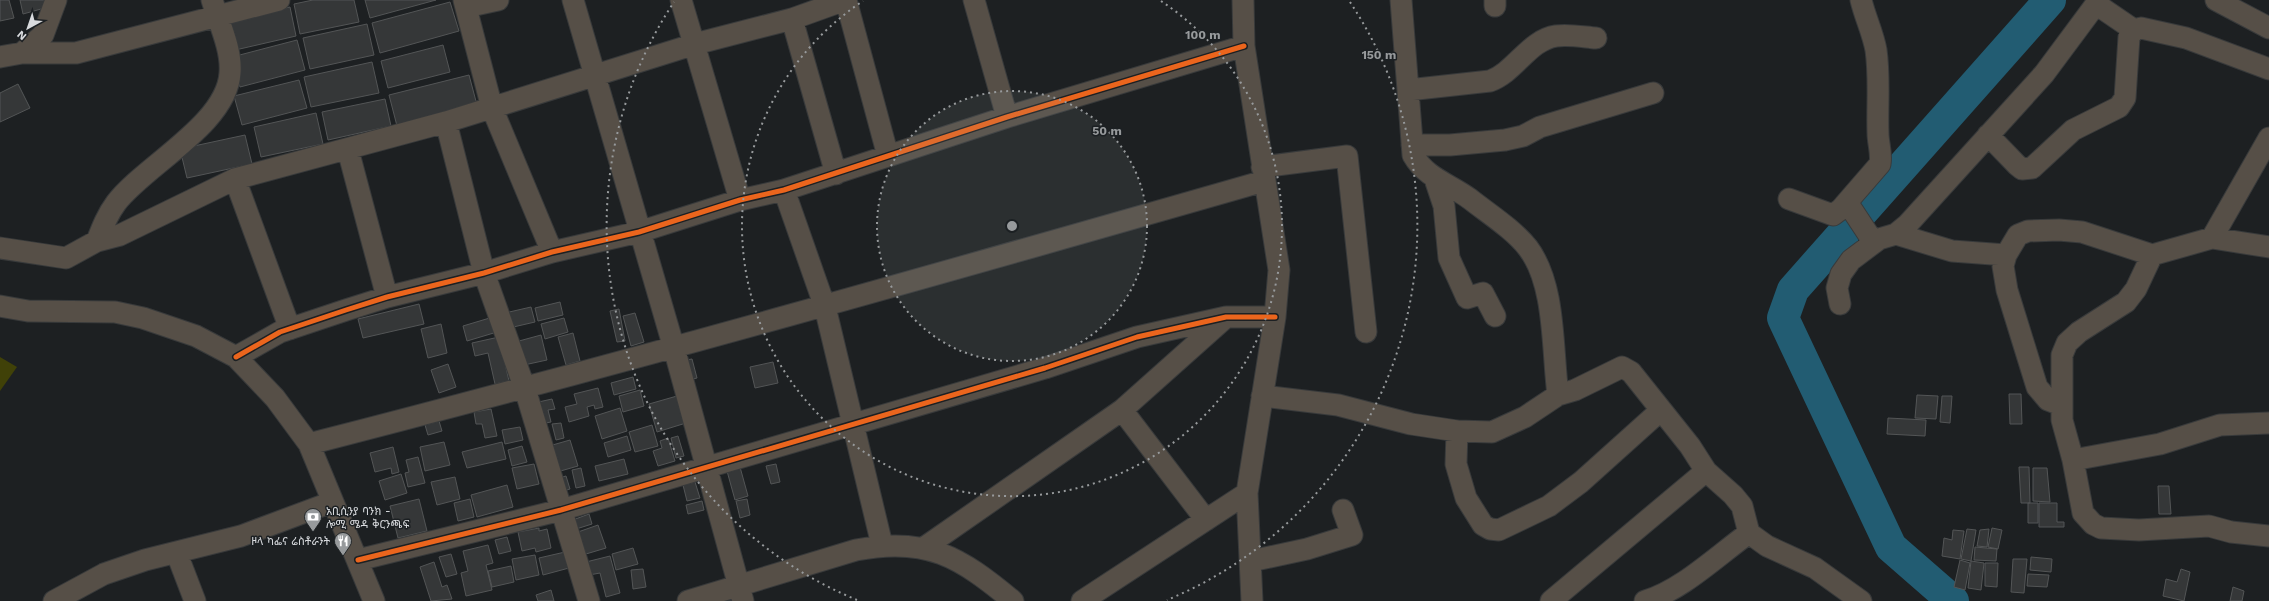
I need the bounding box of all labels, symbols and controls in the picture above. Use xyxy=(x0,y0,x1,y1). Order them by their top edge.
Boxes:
north arrow xyxy=(8,8,48,48)
text: N xyxy=(15,28,29,43)
text: 100 m xyxy=(1185,28,1221,42)
text: 150 m xyxy=(1362,48,1396,62)
text: 50 m xyxy=(1092,124,1122,138)
centre of rings xyxy=(1005,219,1019,233)
place label: አቢሲንያ ባንክ - ሎሚ ሜዳ ቅርንጫፍ xyxy=(326,505,409,531)
bank icon: አቢሲንያ ባንክ - ሎሚ ሜዳ ቅርንጫፍ xyxy=(303,507,323,532)
restaurant icon: ዞላ ካፌና ሬስቶራንት xyxy=(333,531,353,556)
place label: ዞላ ካፌና ሬስቶራንት xyxy=(251,535,330,548)

